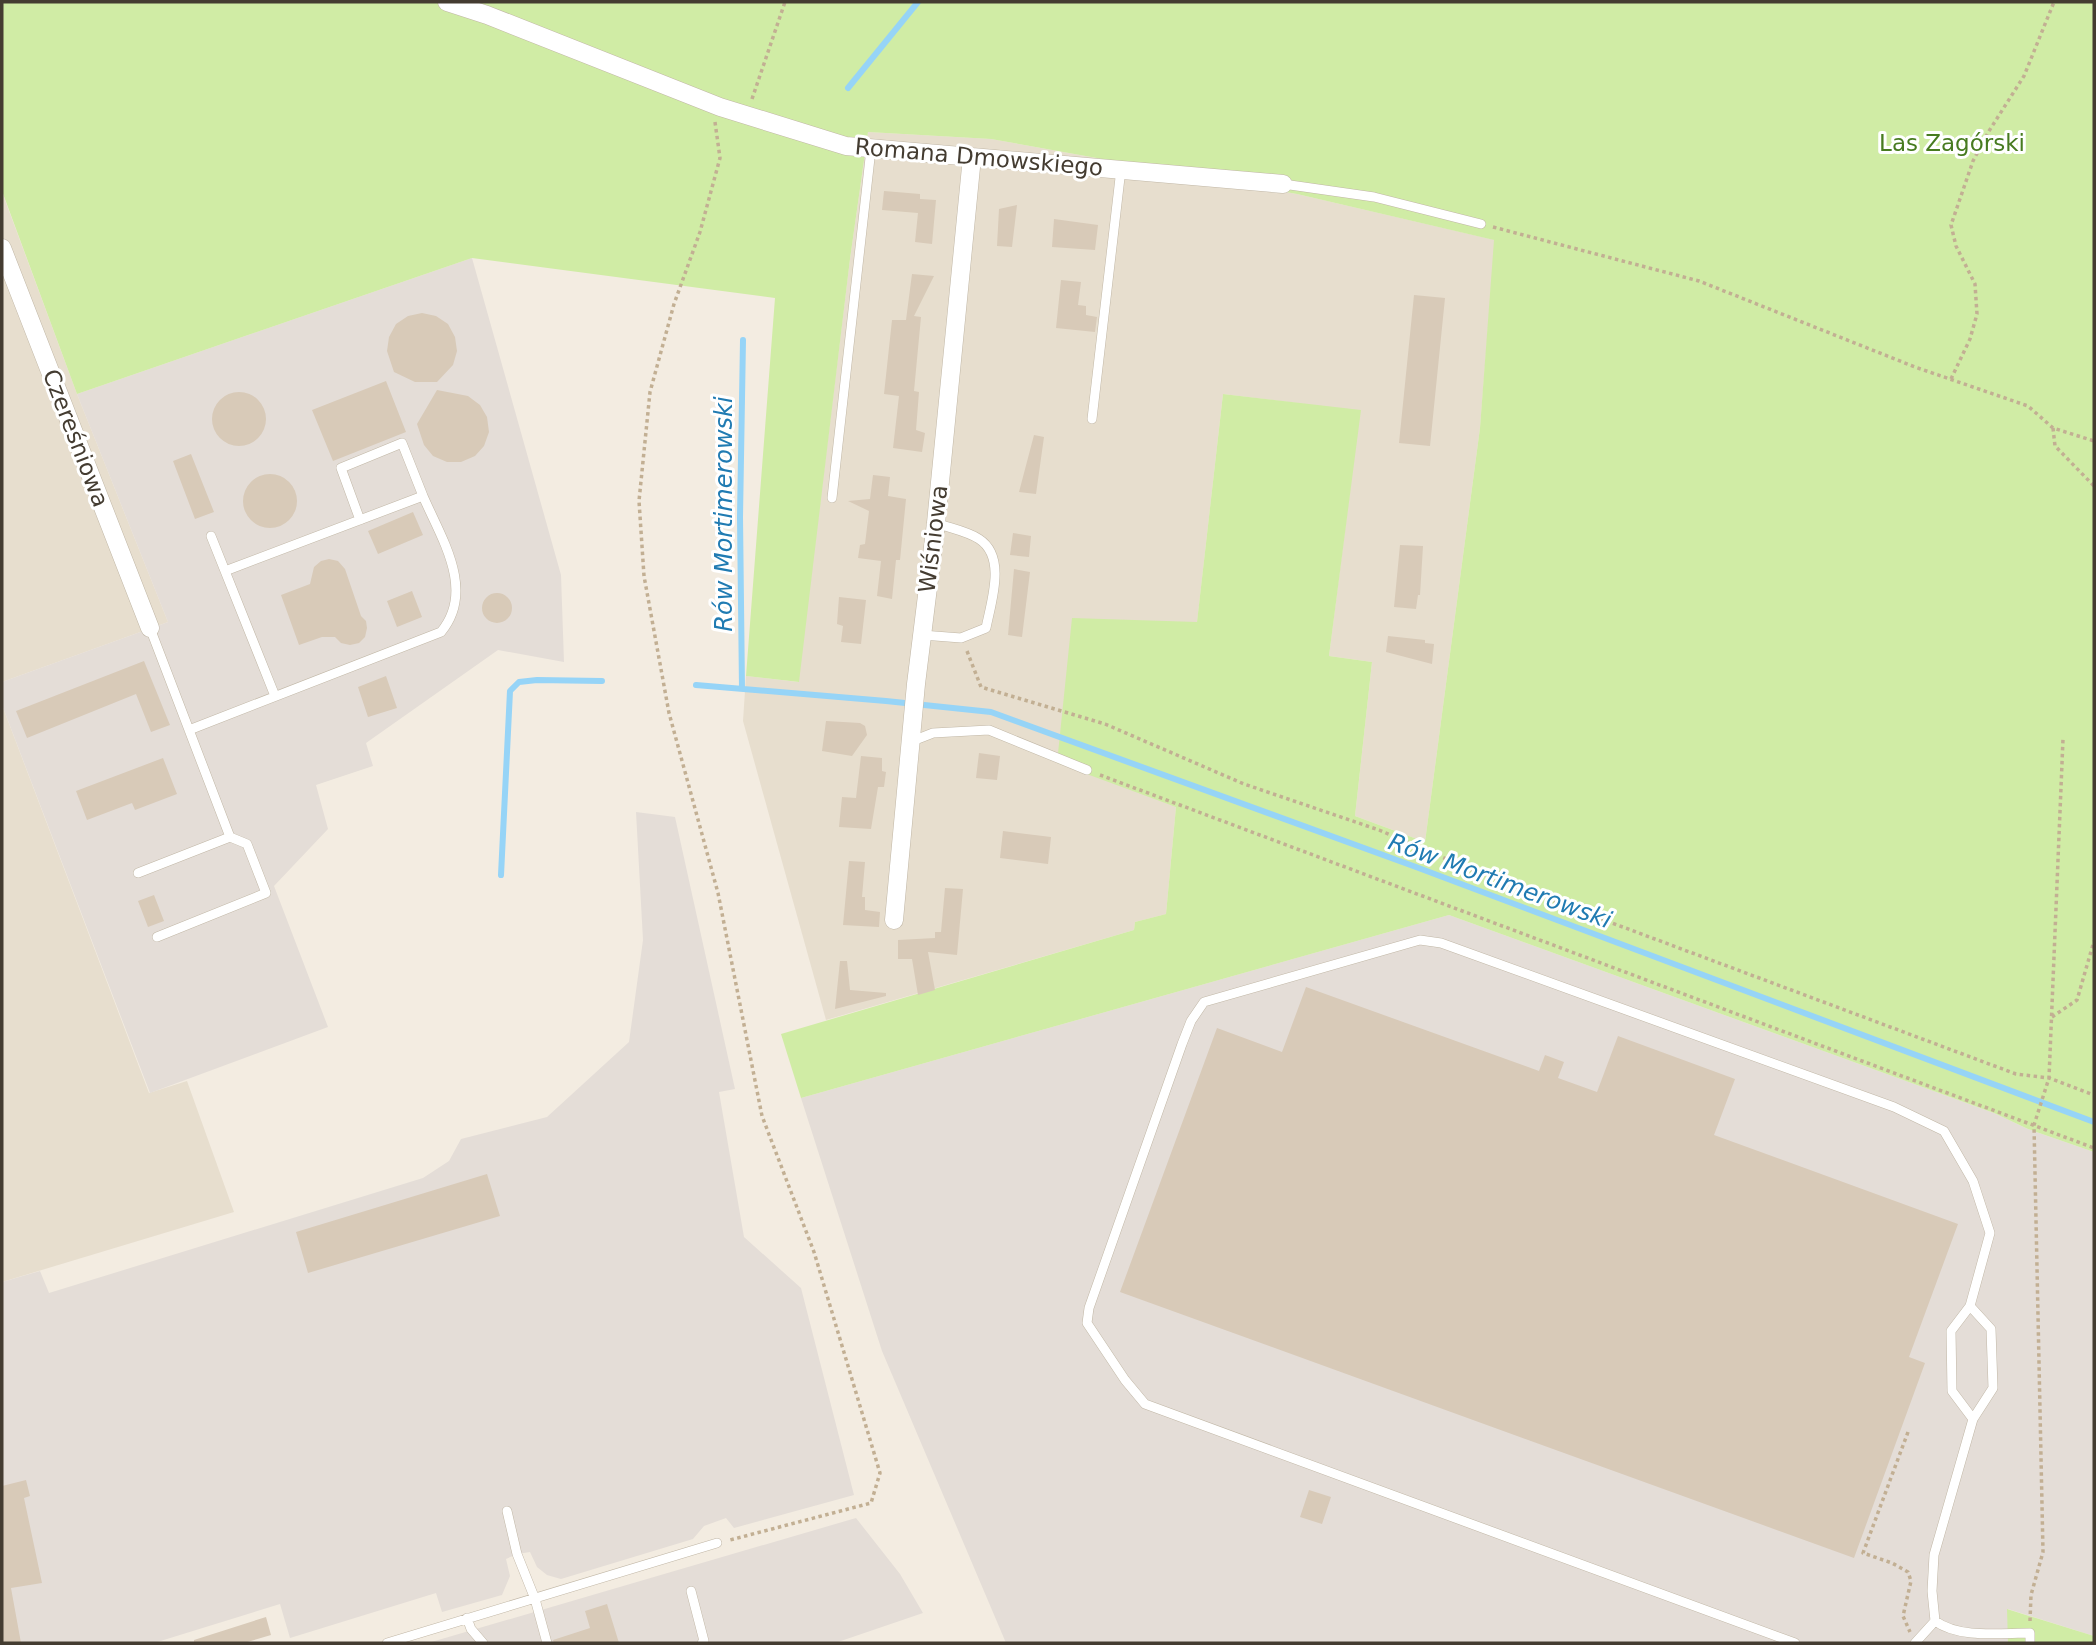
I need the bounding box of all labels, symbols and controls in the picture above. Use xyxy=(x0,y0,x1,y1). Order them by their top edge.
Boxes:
park label: Las Zagórski xyxy=(1879,130,2025,156)
street label: Romana Dmowskiego xyxy=(854,133,1104,181)
street label: Czereśniowa xyxy=(38,366,114,510)
water label: Rów Mortimerowski xyxy=(710,396,738,632)
street label: Wiśniowa xyxy=(913,484,953,594)
water label: Rów Mortimerowski xyxy=(1385,828,1616,935)

